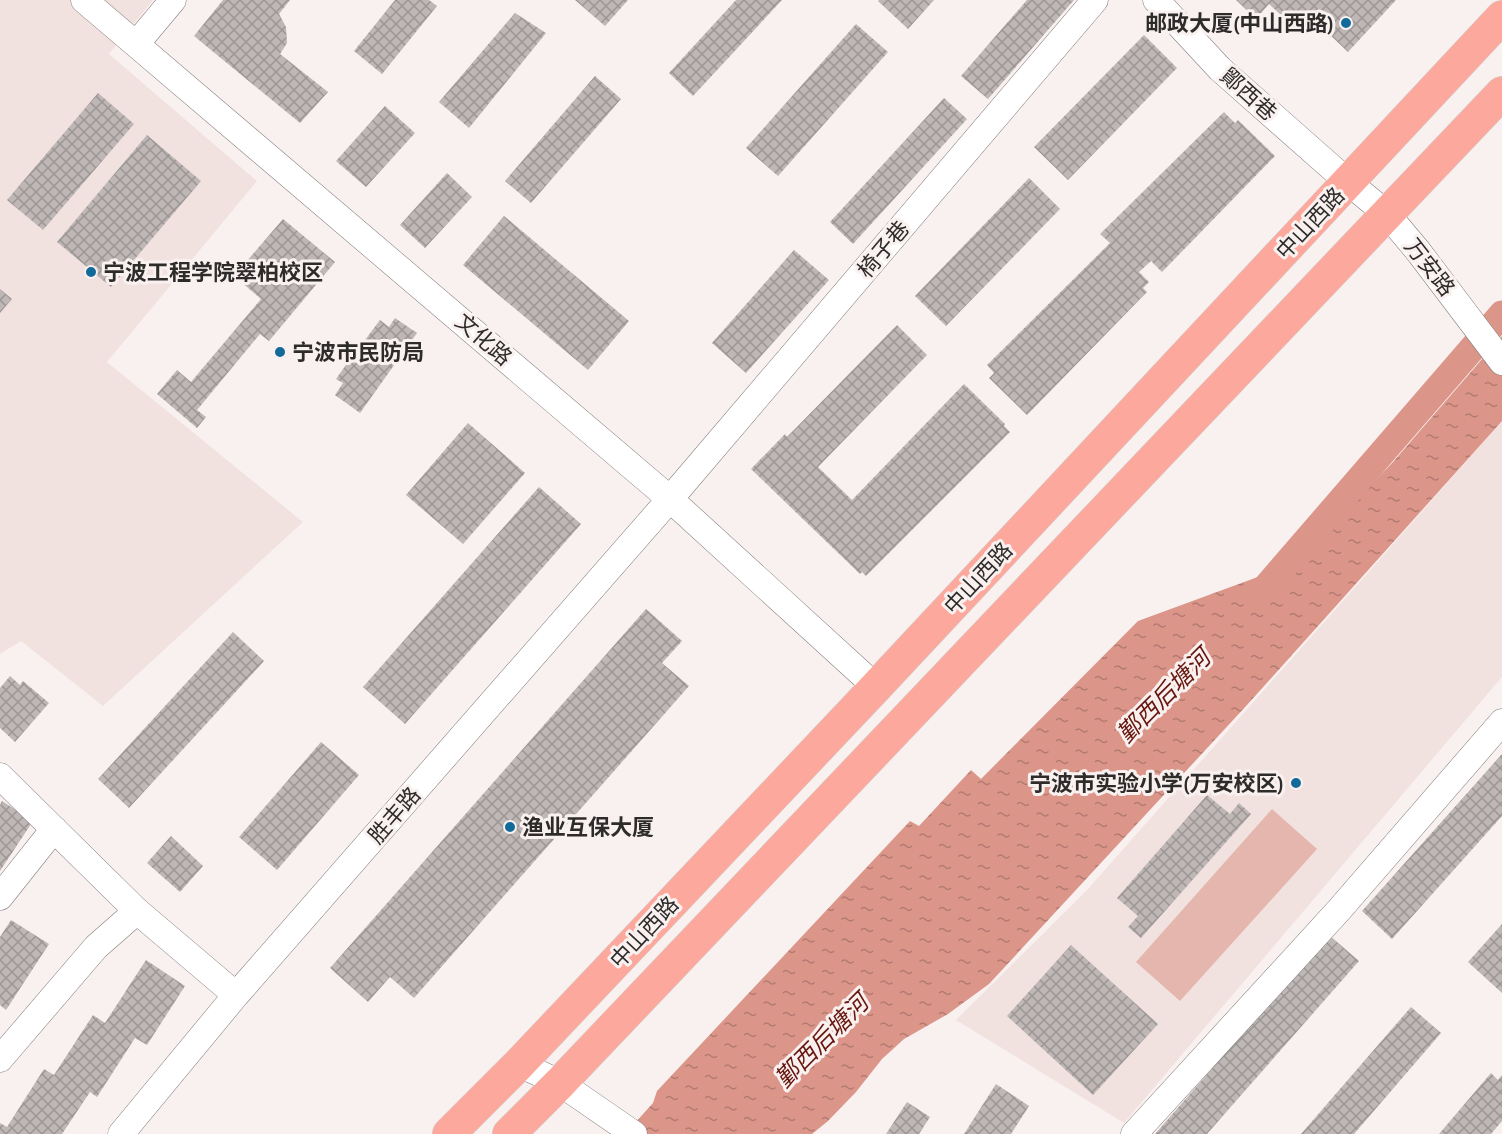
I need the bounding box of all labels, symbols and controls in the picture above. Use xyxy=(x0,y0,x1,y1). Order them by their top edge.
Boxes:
place label: 邮政大厦(中山西路) xyxy=(1145,12,1334,35)
marker: 邮政大厦(中山西路) xyxy=(1339,16,1353,30)
street label: 鄮西巷 xyxy=(1216,64,1281,125)
street label: 中山西路 xyxy=(1272,183,1349,263)
street label: 椅子巷 xyxy=(853,217,913,282)
street label: 万安路 xyxy=(1400,234,1459,300)
place label: 宁波工程学院翠柏校区 xyxy=(103,261,323,284)
marker: 宁波工程学院翠柏校区 xyxy=(84,265,98,279)
street label: 文化路 xyxy=(451,309,516,370)
place label: 宁波市民防局 xyxy=(292,340,424,364)
marker: 宁波市民防局 xyxy=(273,345,287,359)
street label: 中山西路 xyxy=(940,538,1017,618)
water label: 鄞西后塘河 xyxy=(1112,642,1218,748)
place label: 宁波市实验小学(万安校区) xyxy=(1029,772,1284,795)
marker: 宁波市实验小学(万安校区) xyxy=(1289,776,1303,790)
street label: 胜丰路 xyxy=(364,783,425,848)
place label: 渔业互保大厦 xyxy=(522,816,654,839)
marker: 渔业互保大厦 xyxy=(503,820,517,834)
street label: 中山西路 xyxy=(606,892,683,972)
water label: 鄞西后塘河 xyxy=(770,987,876,1093)

